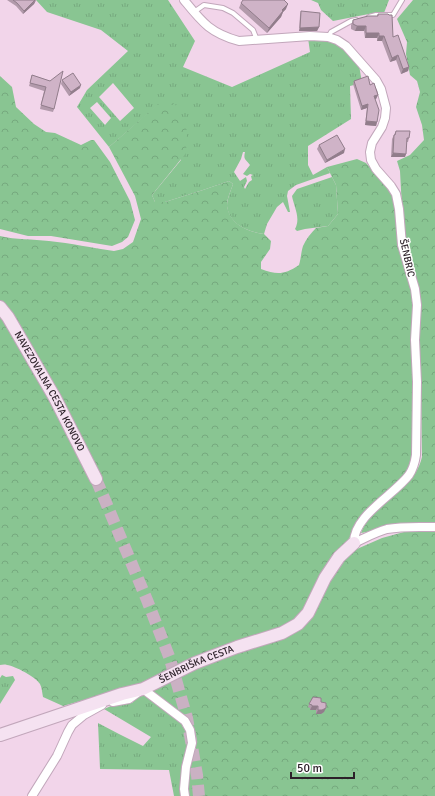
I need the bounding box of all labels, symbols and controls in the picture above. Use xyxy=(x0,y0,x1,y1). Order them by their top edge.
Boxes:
street label: ŠENBRIC xyxy=(397,237,418,278)
street label: NAVEZOVALNA CESTA KONOVO xyxy=(12,329,87,454)
street label: ŠENBRIŠKA CESTA xyxy=(156,643,235,686)
scale bar xyxy=(291,754,354,780)
text: 50 m xyxy=(297,761,322,776)

